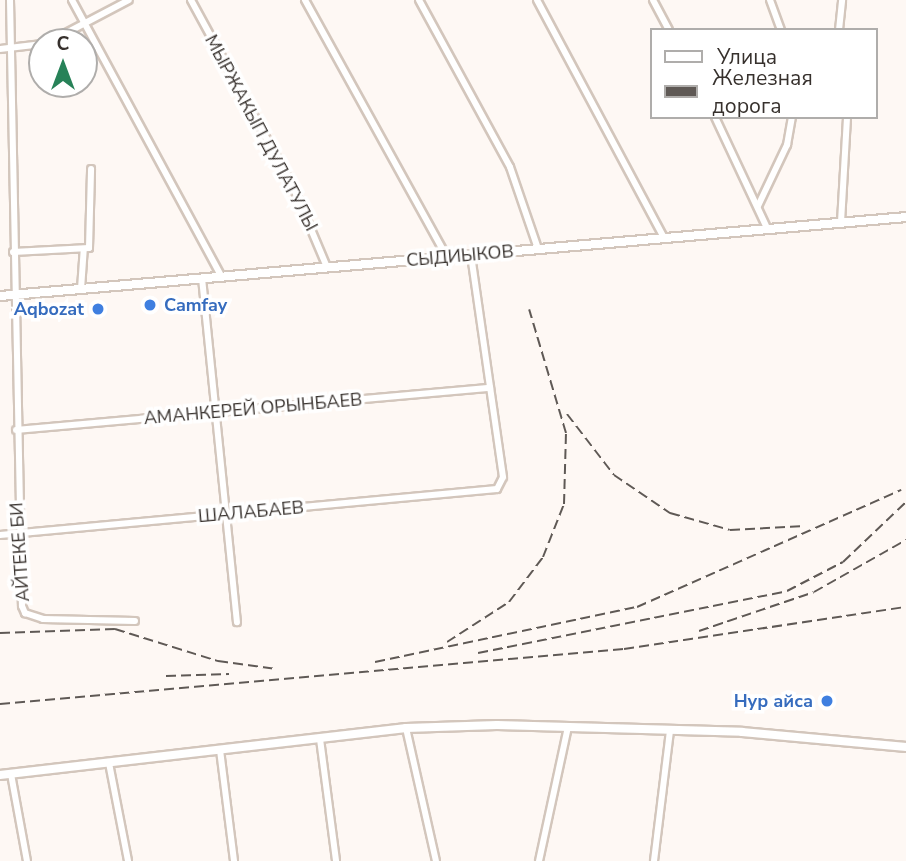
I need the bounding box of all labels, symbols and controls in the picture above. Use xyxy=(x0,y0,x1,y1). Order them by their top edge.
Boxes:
north arrow xyxy=(28,28,98,98)
legend xyxy=(650,28,878,119)
text: С xyxy=(57,31,69,57)
street label: МЫРЖАКЫП ДУЛАТУЛЫ xyxy=(200,31,322,235)
text: Улица xyxy=(717,43,777,71)
text: Железная дорога xyxy=(712,64,813,120)
street label: СЫДИЫКОВ xyxy=(405,241,515,271)
place label: Camfay xyxy=(164,294,227,316)
marker: Camfay xyxy=(142,297,158,313)
place label: Aqbozat xyxy=(14,298,84,320)
marker: Aqbozat xyxy=(90,301,106,317)
street label: АМАНКЕРЕЙ ОРЫНБАЕВ xyxy=(143,389,363,429)
street label: ШАЛАБАЕВ xyxy=(197,497,305,527)
street label: АЙТЕКЕ БИ xyxy=(6,502,34,602)
place label: Нур айса xyxy=(734,690,813,712)
marker: Нур айса xyxy=(819,693,835,709)

